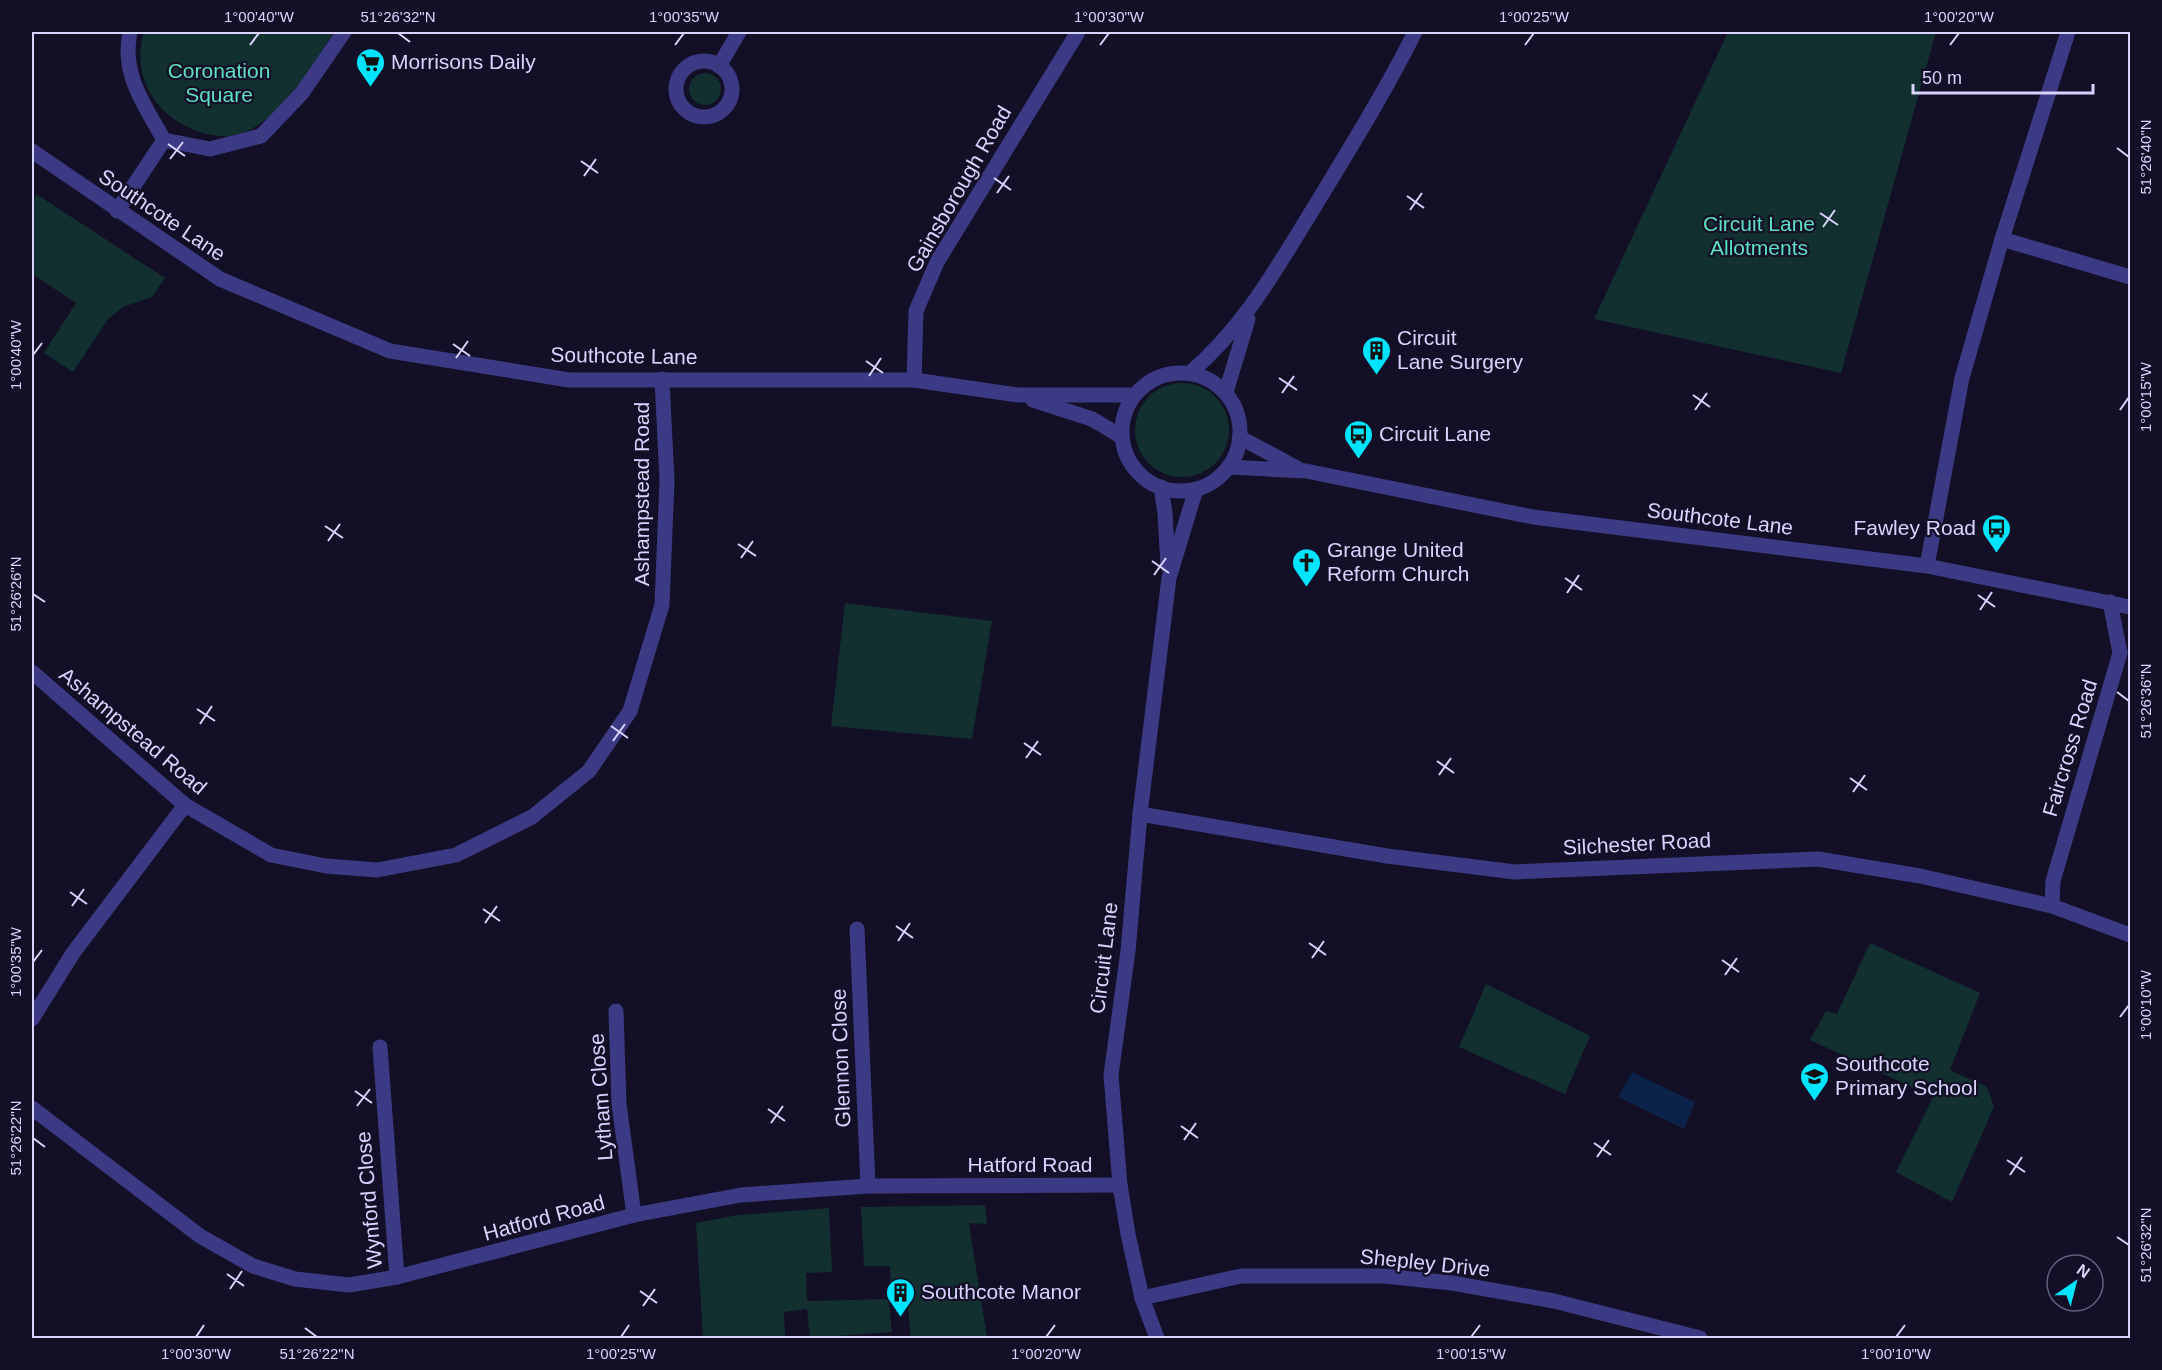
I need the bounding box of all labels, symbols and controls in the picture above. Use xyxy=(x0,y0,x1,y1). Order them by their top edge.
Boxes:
text: 1°00'40"W xyxy=(224,8,295,25)
text: 51°26'32"N xyxy=(360,8,436,25)
text: 1°00'35"W xyxy=(649,8,720,25)
text: 1°00'30"W xyxy=(1074,8,1145,25)
text: 1°00'25"W xyxy=(1499,8,1570,25)
text: 1°00'20"W xyxy=(1924,8,1995,25)
supermarket icon: Morrisons Daily xyxy=(354,46,386,88)
place label: Morrisons Daily xyxy=(391,50,536,73)
scale bar xyxy=(1913,57,2093,95)
park label: Coronation Square xyxy=(168,59,270,106)
text: 50 m xyxy=(1922,68,1962,88)
street label: Gainsborough Road xyxy=(902,102,1016,276)
text: 51°26'40"N xyxy=(2137,119,2154,195)
street label: Southcote Lane xyxy=(95,164,230,265)
park label: Circuit Lane Allotments xyxy=(1703,212,1815,259)
text: 1°00'40"W xyxy=(7,319,24,390)
place label: Circuit Lane Surgery xyxy=(1397,326,1524,373)
building icon: Circuit Lane Surgery xyxy=(1360,334,1392,376)
street label: Southcote Lane xyxy=(550,343,698,368)
text: 1°00'15"W xyxy=(2137,361,2154,432)
street label: Ashampstead Road xyxy=(630,402,653,586)
bus stop icon: Circuit Lane xyxy=(1342,418,1374,460)
place label: Circuit Lane xyxy=(1379,422,1491,445)
street label: Southcote Lane xyxy=(1646,498,1794,539)
bus stop icon: Fawley Road xyxy=(1981,512,2013,554)
place label: Fawley Road xyxy=(1853,516,1976,539)
place label: Grange United Reform Church xyxy=(1327,538,1469,585)
church icon: Grange United Reform Church xyxy=(1290,546,1322,588)
text: 51°26'26"N xyxy=(7,556,24,632)
street label: Ashampstead Road xyxy=(55,663,211,799)
text: 51°26'36"N xyxy=(2137,663,2154,739)
street label: Faircross Road xyxy=(2038,676,2101,819)
street label: Silchester Road xyxy=(1562,828,1712,859)
street label: Circuit Lane xyxy=(1085,901,1122,1015)
text: 1°00'35"W xyxy=(7,926,24,997)
text: 1°00'10"W xyxy=(2137,969,2154,1040)
street label: Glennon Close xyxy=(827,988,854,1128)
street label: Lytham Close xyxy=(585,1033,616,1161)
place label: Southcote Primary School xyxy=(1835,1052,1977,1099)
school or university icon: Southcote Primary School xyxy=(1798,1060,1830,1102)
text: 51°26'22"N xyxy=(7,1100,24,1176)
street label: Wynford Close xyxy=(351,1131,386,1270)
street label: Hatford Road xyxy=(968,1153,1092,1176)
street label: Hatford Road xyxy=(481,1190,607,1245)
text: 51°26'32"N xyxy=(2137,1207,2154,1283)
street label: Shepley Drive xyxy=(1359,1244,1491,1281)
north arrow xyxy=(2045,1253,2105,1313)
text: N xyxy=(2074,1261,2093,1281)
building icon: Southcote Manor xyxy=(884,1276,916,1318)
place label: Southcote Manor xyxy=(921,1280,1081,1303)
text: 1°00'30"W xyxy=(161,1345,232,1362)
text: 51°26'22"N xyxy=(279,1345,355,1362)
text: 1°00'25"W xyxy=(586,1345,657,1362)
text: 1°00'20"W xyxy=(1011,1345,1082,1362)
text: 1°00'15"W xyxy=(1436,1345,1507,1362)
text: 1°00'10"W xyxy=(1861,1345,1932,1362)

